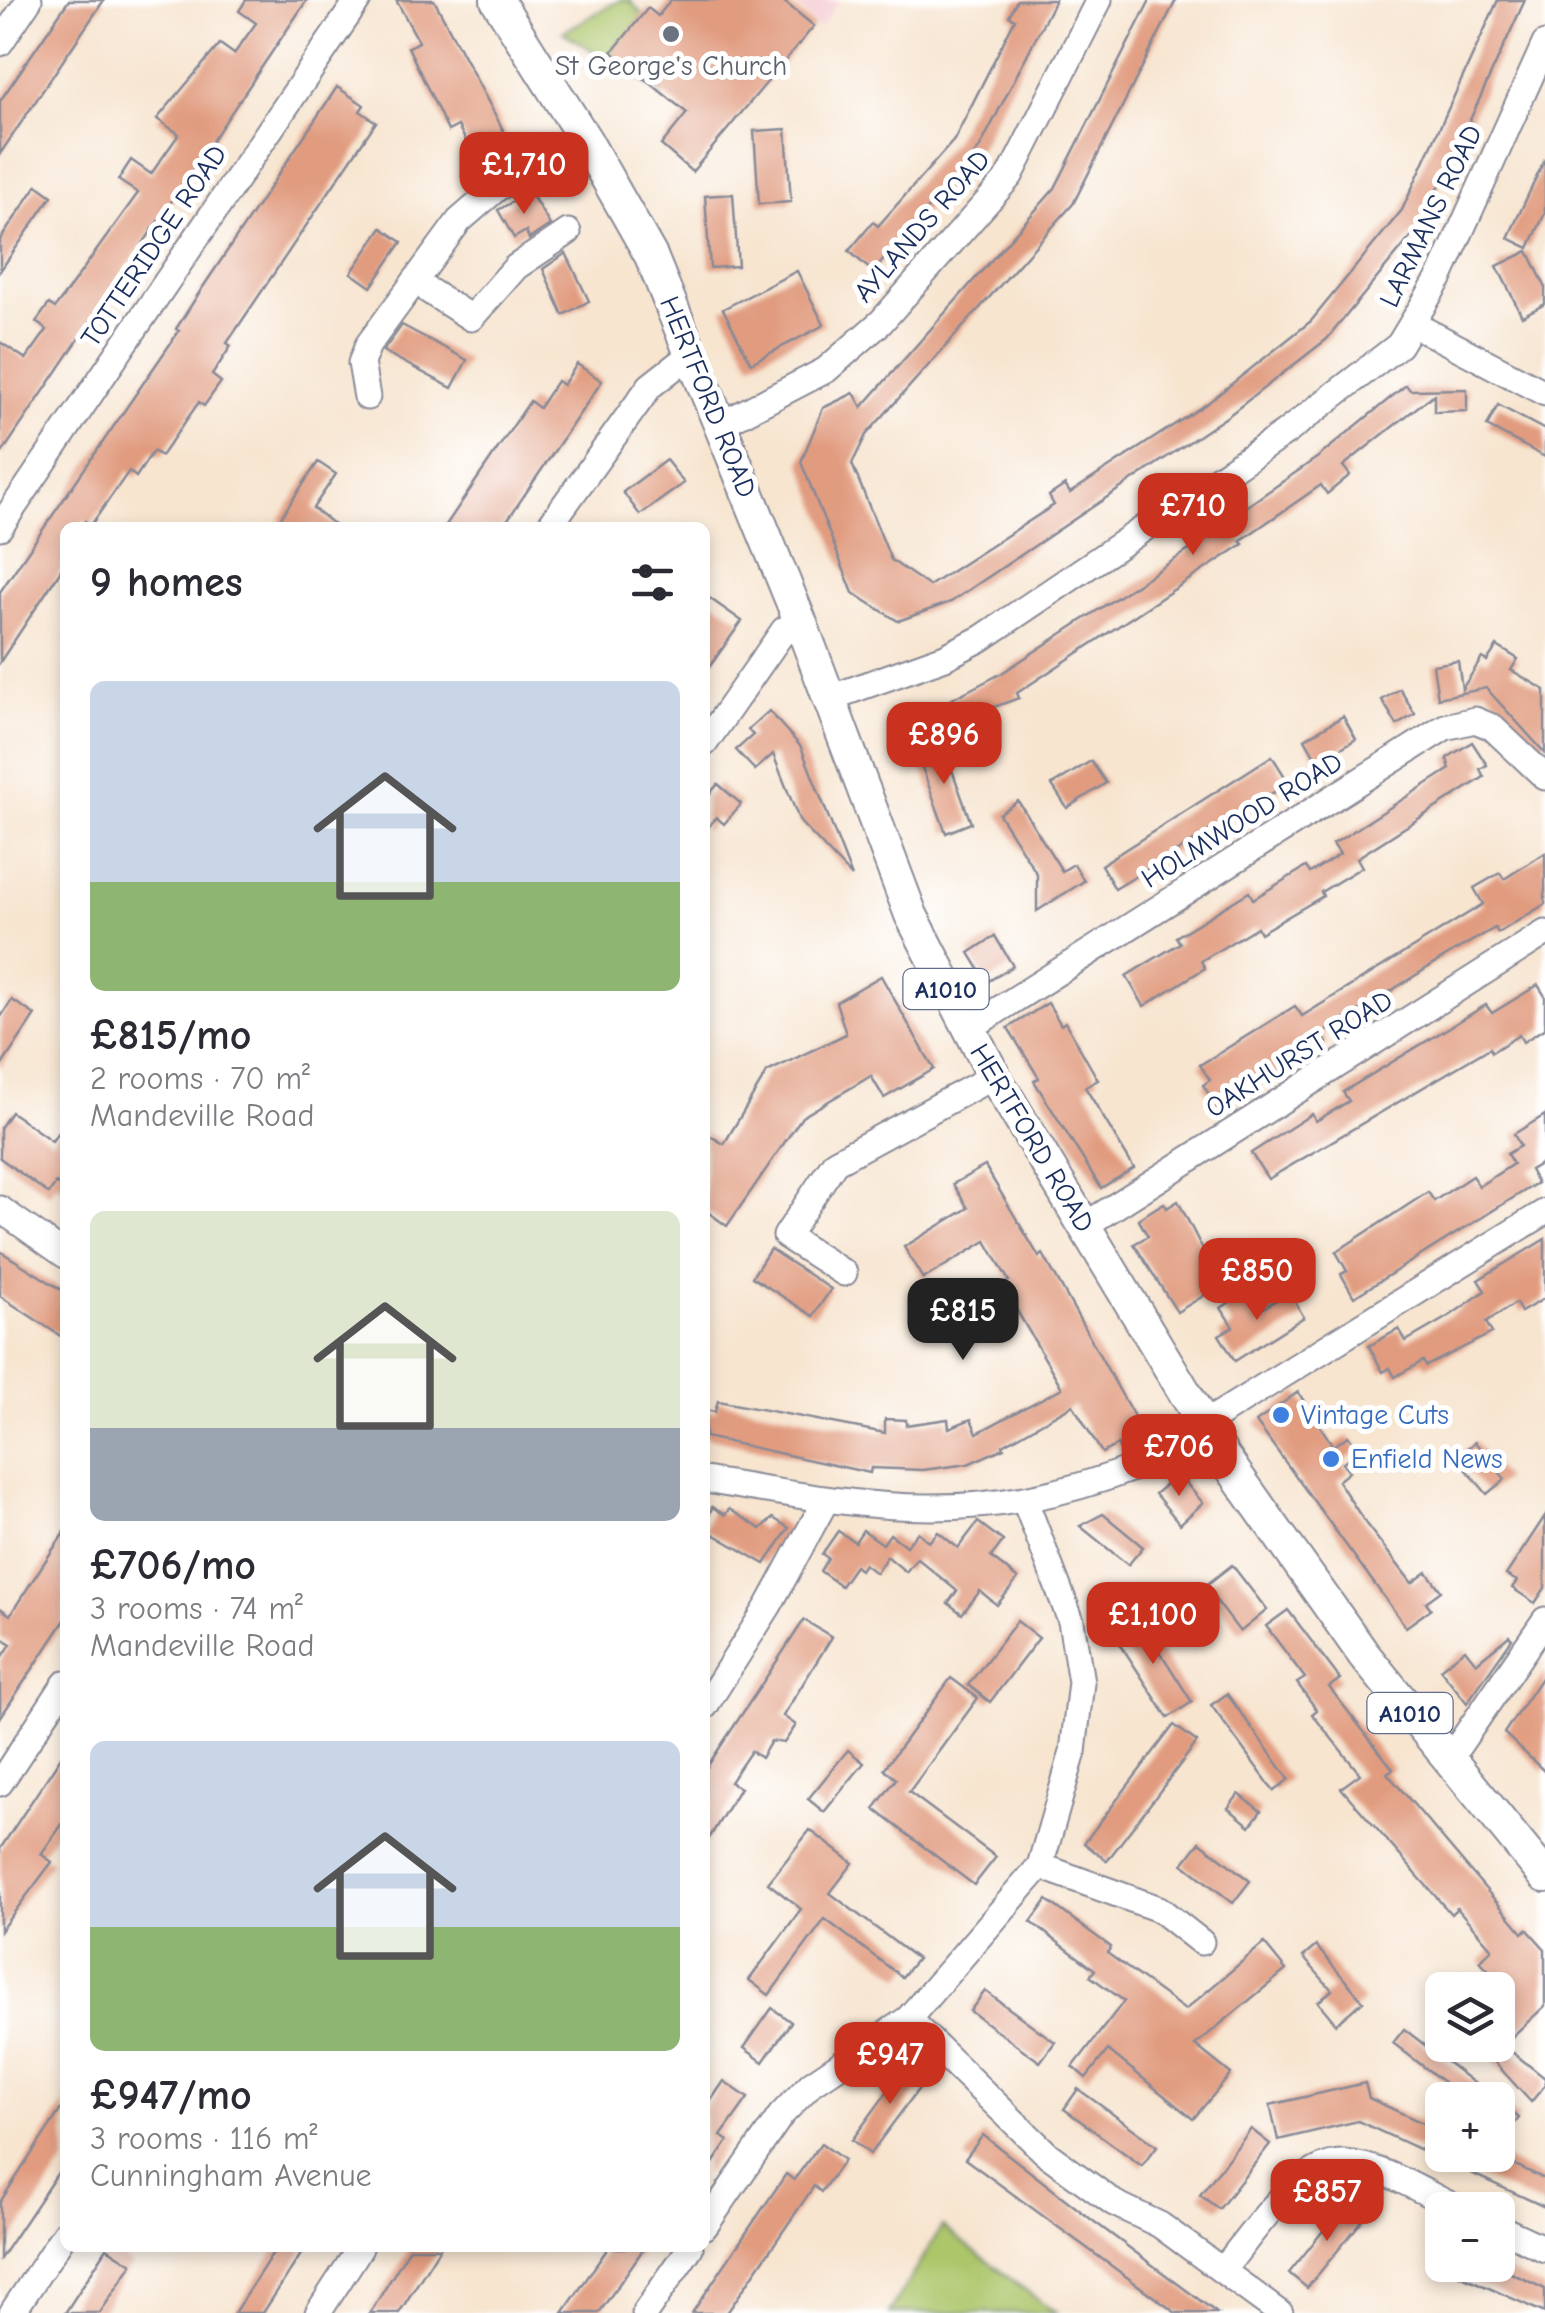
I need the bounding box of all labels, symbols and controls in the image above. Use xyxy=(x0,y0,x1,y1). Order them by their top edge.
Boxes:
marker: St George's Church xyxy=(660,23,682,45)
place label: St George's Church xyxy=(555,50,787,82)
street label: LARMANS ROAD xyxy=(1373,120,1489,312)
pin: £1,710 xyxy=(443,132,605,217)
street label: TOTTERIDGE ROAD xyxy=(75,139,233,353)
street label: AYLANDS ROAD xyxy=(847,143,997,309)
text: £1,710 xyxy=(481,146,567,183)
street label: HERTFORD ROAD xyxy=(653,292,763,502)
pin: £710 xyxy=(1134,473,1252,558)
text: £710 xyxy=(1160,487,1226,524)
icon: filters xyxy=(625,555,680,610)
text: 9 homes xyxy=(90,558,243,607)
pin: £896 xyxy=(885,702,1003,787)
text: £896 xyxy=(909,716,979,753)
street label: HOLMWOOD ROAD xyxy=(1136,745,1348,895)
icon: home xyxy=(295,746,475,926)
road number: A1010 xyxy=(904,969,988,1009)
street label: OAKHURST ROAD xyxy=(1200,984,1398,1124)
text: £815/mo xyxy=(90,1011,252,1060)
street label: HERTFORD ROAD xyxy=(963,1038,1101,1238)
text: 2 rooms · 70 m² xyxy=(90,1060,310,1097)
text: Mandeville Road xyxy=(90,1097,314,1134)
pin: £850 xyxy=(1198,1238,1316,1323)
text: £850 xyxy=(1221,1252,1293,1289)
icon: home xyxy=(295,1276,475,1456)
pin: £815 xyxy=(904,1278,1022,1363)
text: £815 xyxy=(929,1292,997,1329)
place label: Vintage Cuts xyxy=(1301,1399,1449,1431)
marker: Vintage Cuts xyxy=(1270,1404,1292,1426)
pin: £706 xyxy=(1120,1414,1238,1499)
text: £706 xyxy=(1144,1428,1214,1465)
place label: Enfield News xyxy=(1351,1443,1503,1475)
marker: Enfield News xyxy=(1320,1448,1342,1470)
text: £706/mo xyxy=(90,1541,256,1590)
pin: £1,100 xyxy=(1072,1582,1234,1667)
text: 3 rooms · 74 m² xyxy=(90,1590,303,1627)
text: £1,100 xyxy=(1109,1596,1197,1633)
text: Mandeville Road xyxy=(90,1627,314,1664)
road number: A1010 xyxy=(1368,1693,1452,1733)
icon: home xyxy=(295,1806,475,1986)
map controls xyxy=(1425,1972,1515,2282)
button: layers xyxy=(1425,1972,1515,2062)
pin: £947 xyxy=(831,2022,949,2107)
text: £947 xyxy=(856,2036,924,2073)
text: £947/mo xyxy=(90,2071,252,2120)
button: + xyxy=(1425,2082,1515,2172)
text: 3 rooms · 116 m² xyxy=(90,2120,318,2157)
text: Cunningham Avenue xyxy=(90,2157,372,2194)
pin: £857 xyxy=(1268,2159,1386,2244)
text: £857 xyxy=(1293,2173,1361,2210)
button: − xyxy=(1425,2192,1515,2282)

